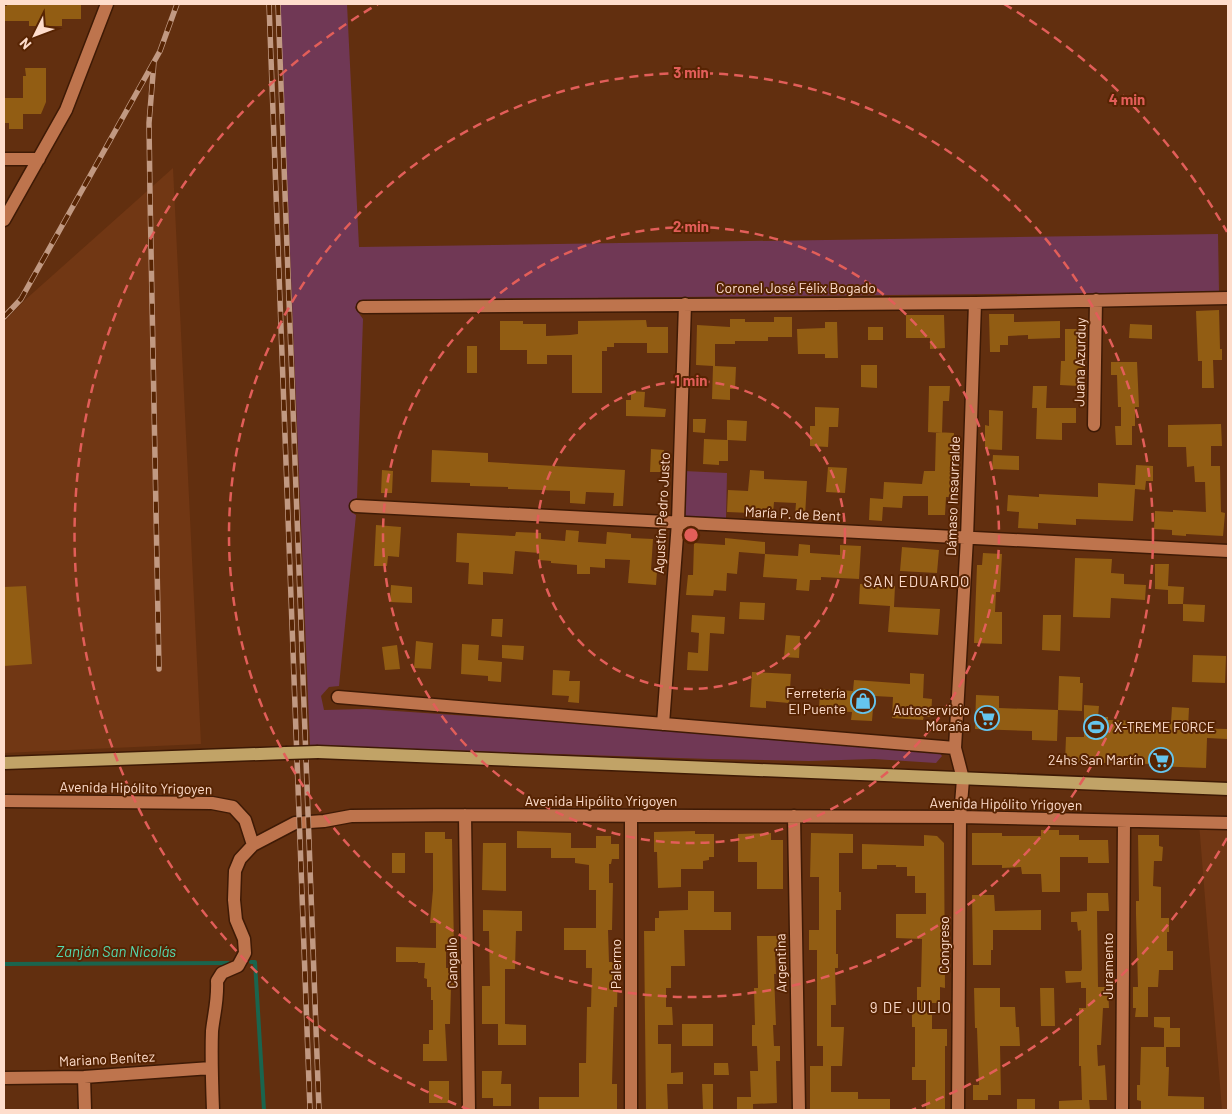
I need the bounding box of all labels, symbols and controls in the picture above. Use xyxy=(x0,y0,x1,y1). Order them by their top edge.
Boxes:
north arrow xyxy=(10,10,60,60)
text: N xyxy=(16,35,34,53)
text: 3 min xyxy=(673,63,709,81)
text: 4 min xyxy=(1109,90,1145,108)
text: 2 min xyxy=(673,217,709,235)
street label: Coronel José Félix Bogado xyxy=(716,279,876,296)
street label: Juana Azurduy xyxy=(1070,317,1089,407)
text: 1 min xyxy=(675,371,707,389)
street label: Dámaso Insaurralde xyxy=(942,436,963,556)
street label: Agustín Pedro Justo xyxy=(650,452,673,574)
street label: María P. de Bent xyxy=(744,502,842,525)
centre of rings xyxy=(682,526,700,544)
district label: SAN EDUARDO xyxy=(864,572,970,590)
place label: Ferretería El Puente xyxy=(786,684,846,717)
shop icon: Ferretería El Puente xyxy=(850,688,876,714)
place label: Autoservicio Moraña xyxy=(893,701,970,734)
supermarket icon: Autoservicio Moraña xyxy=(974,705,1000,731)
sports icon: X-TREME FORCE xyxy=(1083,714,1109,740)
place label: X-TREME FORCE xyxy=(1114,718,1215,735)
supermarket icon: 24hs San Martín xyxy=(1148,747,1174,773)
place label: 24hs San Martín xyxy=(1048,751,1144,768)
street label: Avenida Hipólito Yrigoyen xyxy=(60,778,212,797)
street label: Avenida Hipólito Yrigoyen xyxy=(525,792,677,809)
street label: Avenida Hipólito Yrigoyen xyxy=(930,794,1082,813)
street label: Congreso xyxy=(935,916,952,974)
street label: Argentina xyxy=(771,933,790,993)
street label: Juramento xyxy=(1099,933,1116,999)
street label: Cangallo xyxy=(443,937,460,989)
street label: Palermo xyxy=(607,939,624,989)
water label: Zanjón San Nicolás xyxy=(56,942,176,960)
district label: 9 DE JULIO xyxy=(870,998,952,1016)
street label: Mariano Benítez xyxy=(58,1047,155,1070)

